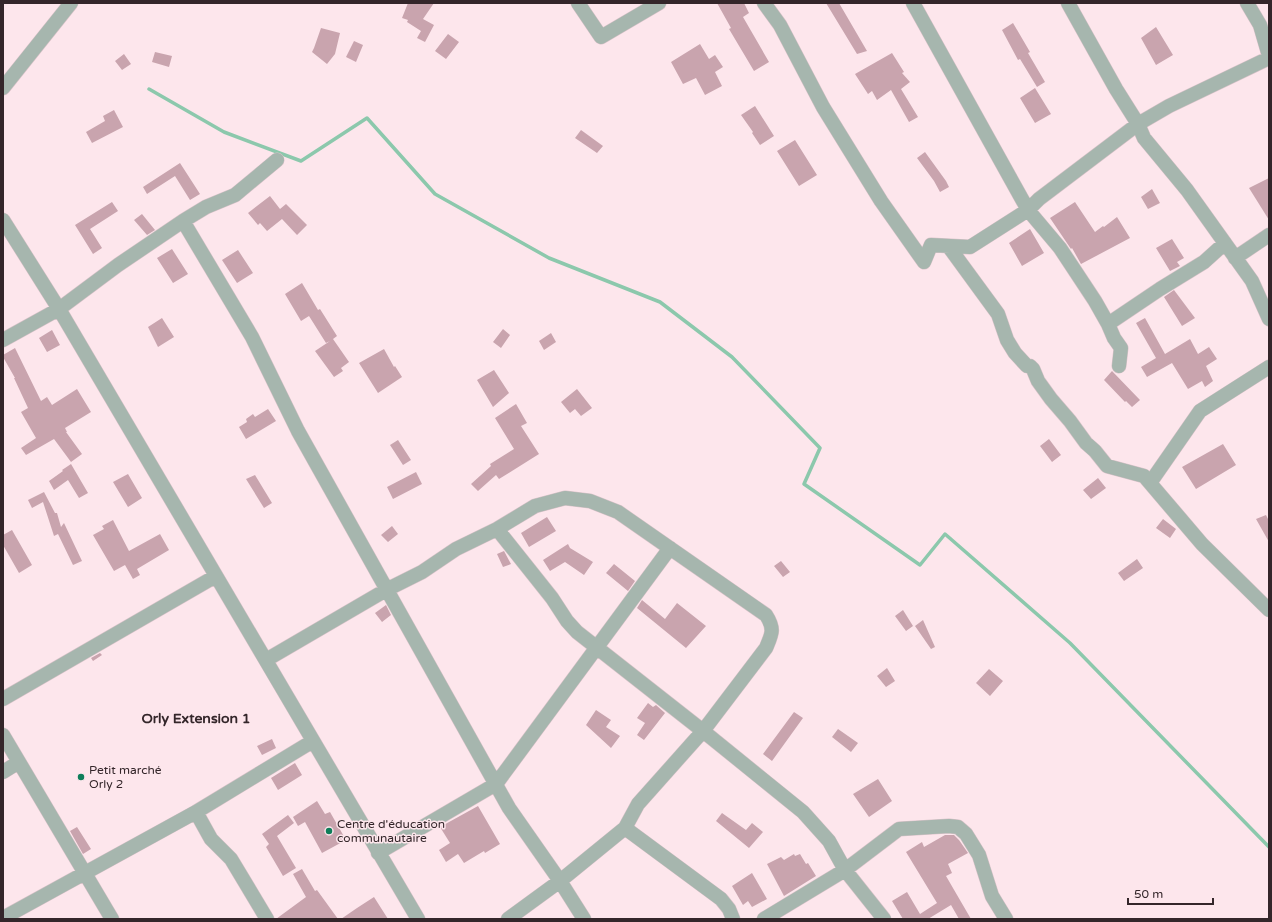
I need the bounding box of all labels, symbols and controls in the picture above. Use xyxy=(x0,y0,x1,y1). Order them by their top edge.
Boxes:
district label: Orly Extension 1 xyxy=(141,710,251,727)
place label: Petit marché Orly 2 xyxy=(89,763,162,791)
marker: Petit marché Orly 2 xyxy=(76,772,86,782)
place label: Centre d'éducation communautaire xyxy=(337,817,445,845)
marker: Centre d'éducation communautaire xyxy=(324,826,334,836)
scale bar xyxy=(1128,880,1213,906)
text: 50 m xyxy=(1134,887,1163,901)

